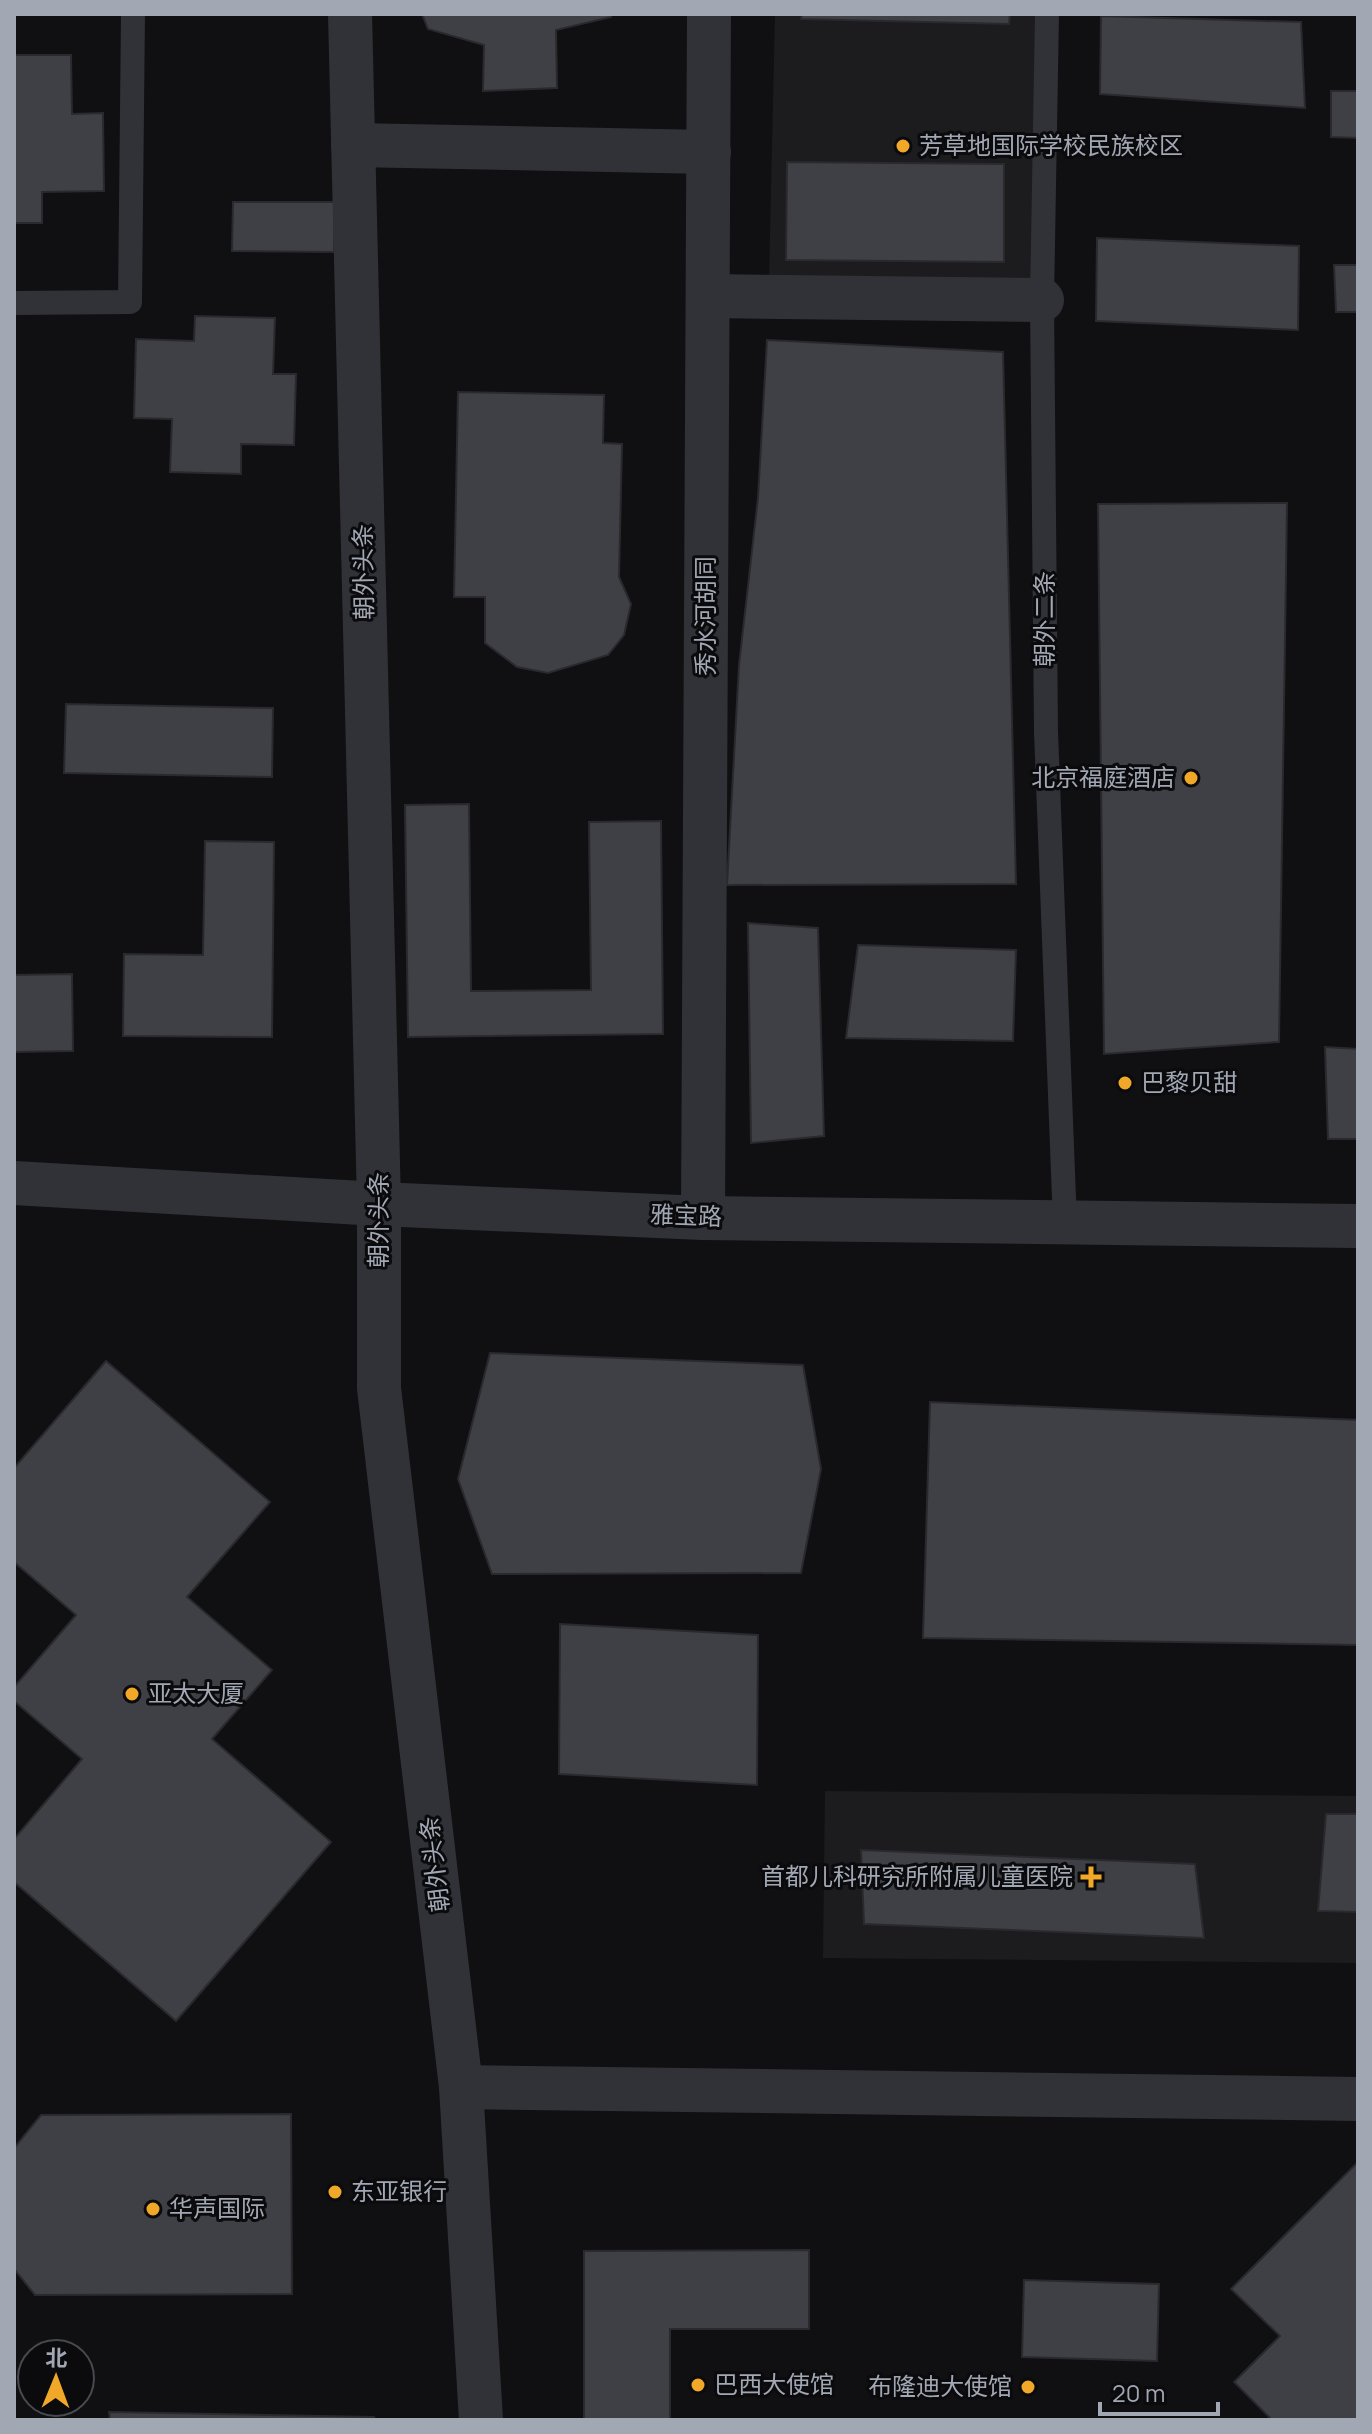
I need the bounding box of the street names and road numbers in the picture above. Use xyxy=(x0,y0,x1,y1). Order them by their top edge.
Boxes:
street label: 朝外头条 xyxy=(345,524,380,620)
street label: 秀水河胡同 xyxy=(688,556,721,676)
street label: 朝外二条 xyxy=(1027,571,1060,667)
street label: 朝外头条 xyxy=(361,1172,394,1268)
street label: 雅宝路 xyxy=(649,1197,723,1232)
street label: 朝外头条 xyxy=(411,1815,456,1914)

